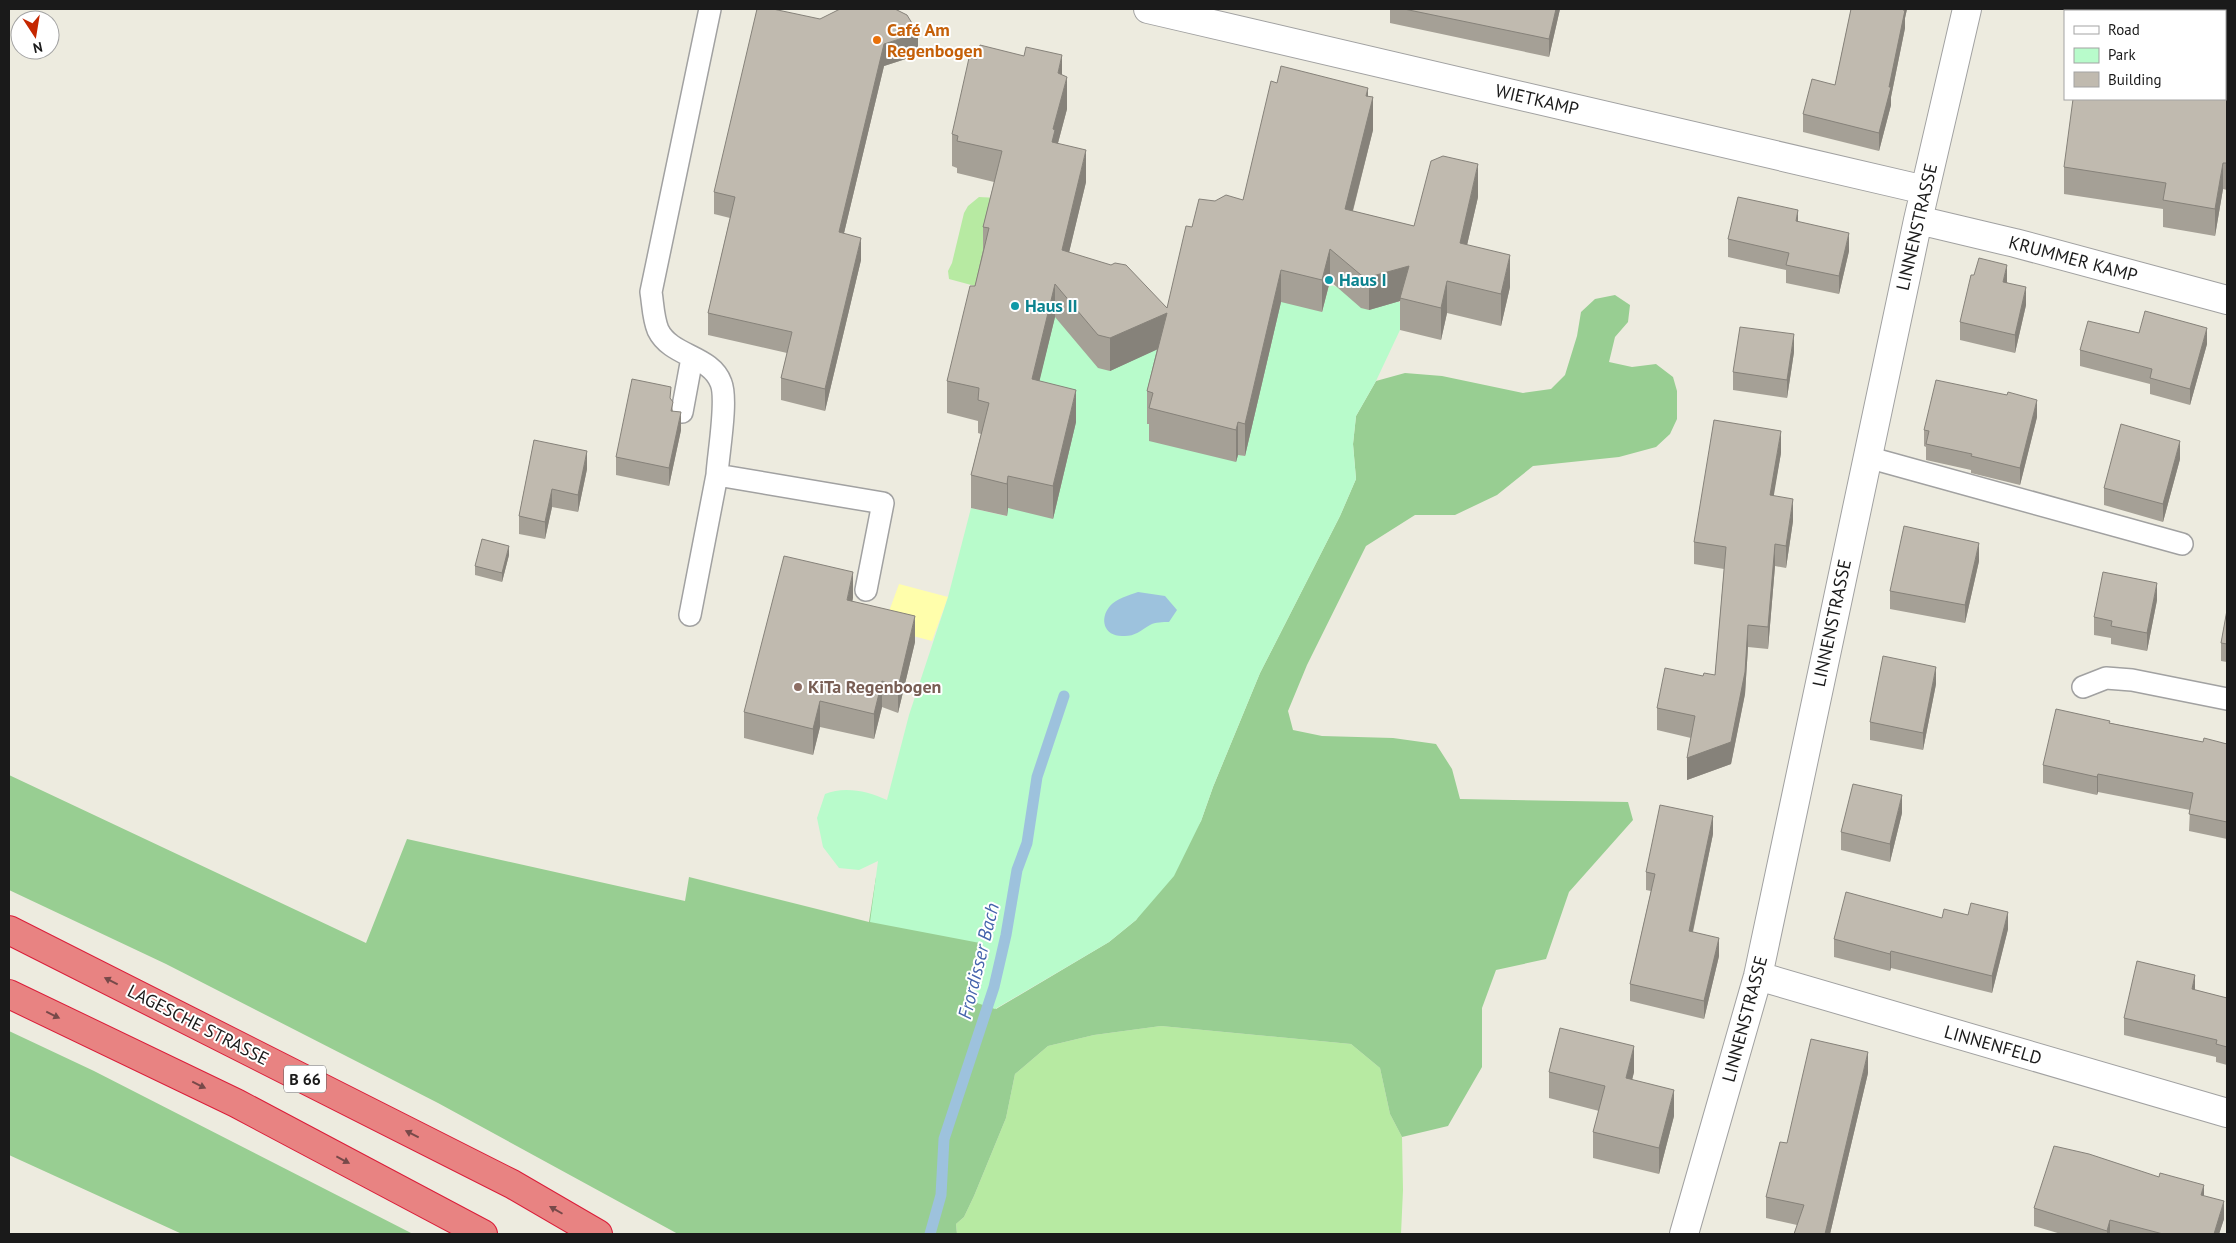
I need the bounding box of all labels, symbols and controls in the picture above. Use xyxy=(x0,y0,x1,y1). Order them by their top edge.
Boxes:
north arrow xyxy=(10,10,60,60)
legend xyxy=(2064,10,2226,100)
place label: Café Am Regenbogen xyxy=(887,18,983,62)
text: Road xyxy=(2108,20,2140,39)
marker: Café Am Regenbogen xyxy=(871,34,883,46)
text: N xyxy=(31,38,44,57)
text: Park xyxy=(2108,45,2136,64)
text: Building xyxy=(2108,70,2162,89)
street label: WIETKAMP xyxy=(1493,79,1581,120)
street label: LINNENSTRASSE xyxy=(1891,161,1942,293)
street label: KRUMMER KAMP xyxy=(2006,230,2140,287)
place label: Haus I xyxy=(1339,268,1387,291)
marker: Haus I xyxy=(1323,274,1335,286)
place label: Haus II xyxy=(1025,294,1078,317)
marker: Haus II xyxy=(1009,300,1021,312)
street label: LINNENSTRASSE xyxy=(1807,557,1856,689)
place label: KiTa Regenbogen xyxy=(808,675,941,698)
marker: KiTa Regenbogen xyxy=(792,681,804,693)
water label: Frordisser Bach xyxy=(952,900,1004,1022)
street label: LINNENSTRASSE xyxy=(1717,953,1772,1084)
one-way arrow xyxy=(104,977,118,985)
street label: LAGESCHE STRASSE xyxy=(124,979,273,1070)
one-way arrow xyxy=(46,1011,60,1019)
street label: LINNENFELD xyxy=(1942,1020,2045,1069)
road number: B 66 xyxy=(284,1066,326,1092)
one-way arrow xyxy=(192,1081,206,1089)
one-way arrow xyxy=(405,1129,419,1137)
one-way arrow xyxy=(336,1156,351,1164)
one-way arrow xyxy=(549,1205,562,1214)

